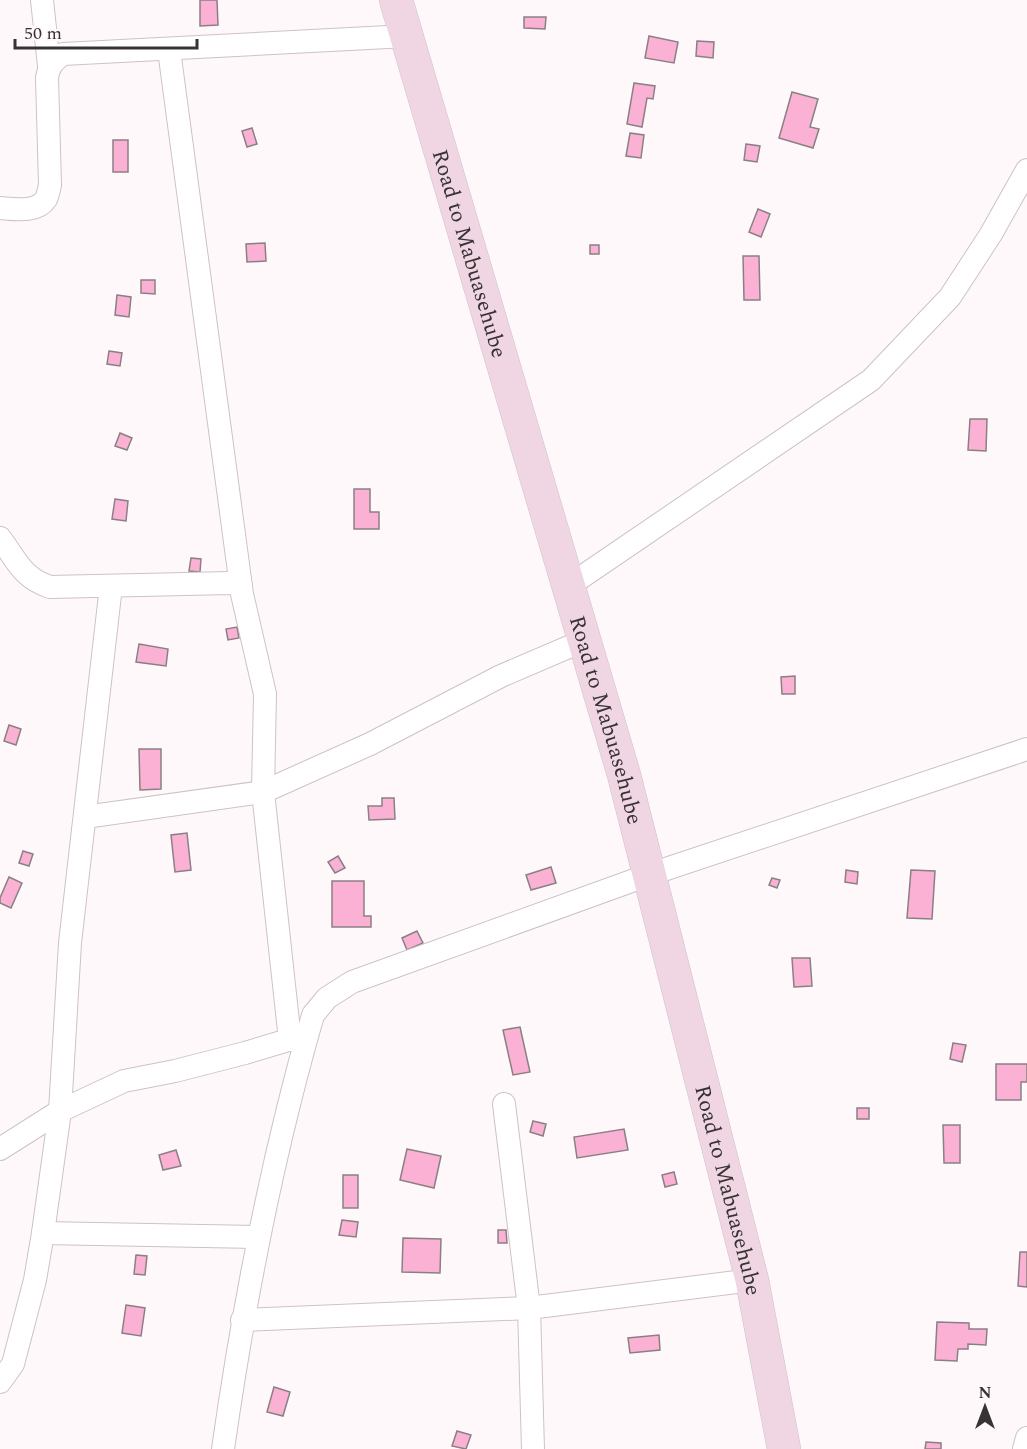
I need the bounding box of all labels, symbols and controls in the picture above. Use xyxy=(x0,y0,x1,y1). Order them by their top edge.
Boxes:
scale bar xyxy=(15,12,196,50)
text: 50 m xyxy=(24,20,62,47)
street label: Road to Mabuasehube xyxy=(423,145,515,362)
street label: Road to Mabuasehube xyxy=(560,612,651,828)
street label: Road to Mabuasehube xyxy=(685,1082,770,1298)
north arrow xyxy=(955,1377,1015,1437)
text: N xyxy=(978,1381,992,1405)

